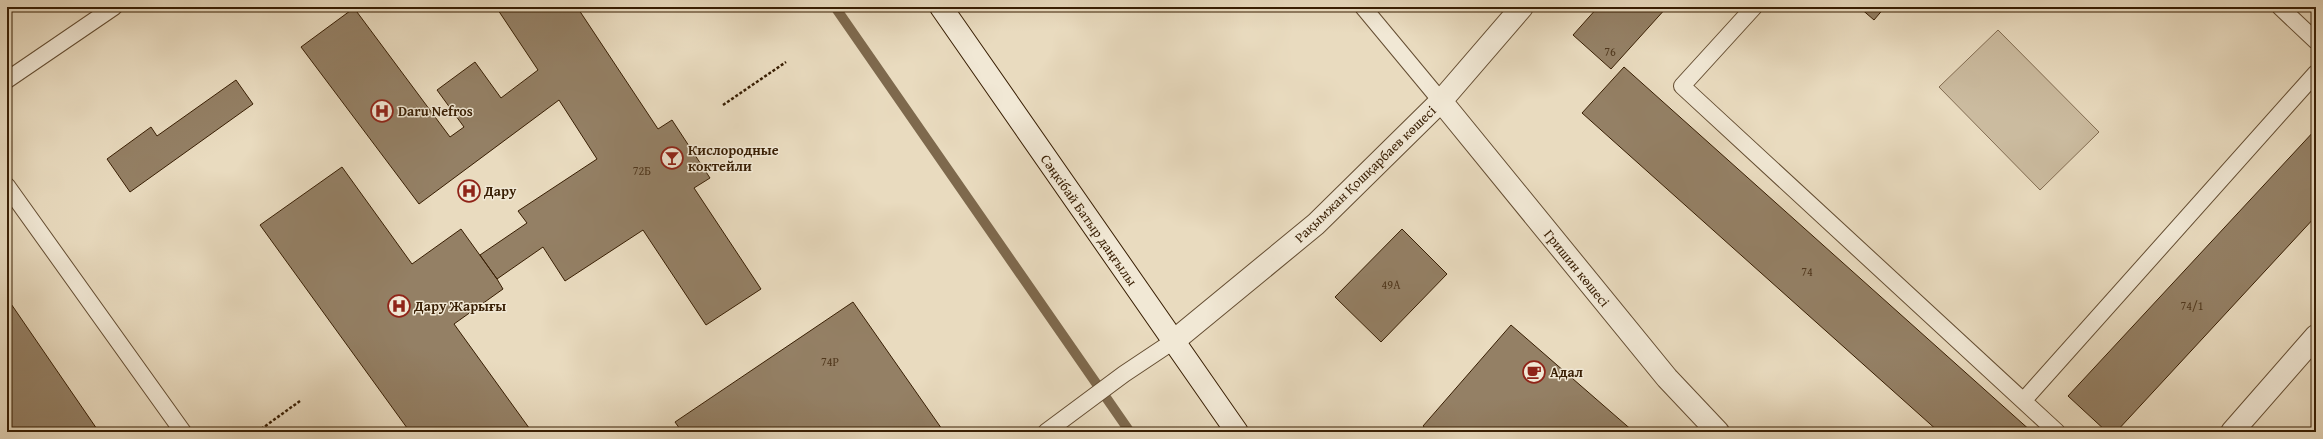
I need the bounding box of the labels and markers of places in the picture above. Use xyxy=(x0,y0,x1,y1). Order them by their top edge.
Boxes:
hospital icon: Daru Nefros xyxy=(369,98,395,124)
place label: Daru Nefros xyxy=(398,101,473,121)
place label: Кислородные коктейли xyxy=(688,140,779,176)
bar icon: Кислородные коктейли xyxy=(659,145,685,171)
hospital icon: Дару xyxy=(456,178,482,204)
place label: Дару xyxy=(483,181,517,201)
hospital icon: Дару Жарығы xyxy=(386,293,412,319)
place label: Дару Жарығы xyxy=(413,296,506,316)
cafe icon: Адал xyxy=(1521,359,1547,385)
place label: Адал xyxy=(1550,362,1583,382)

